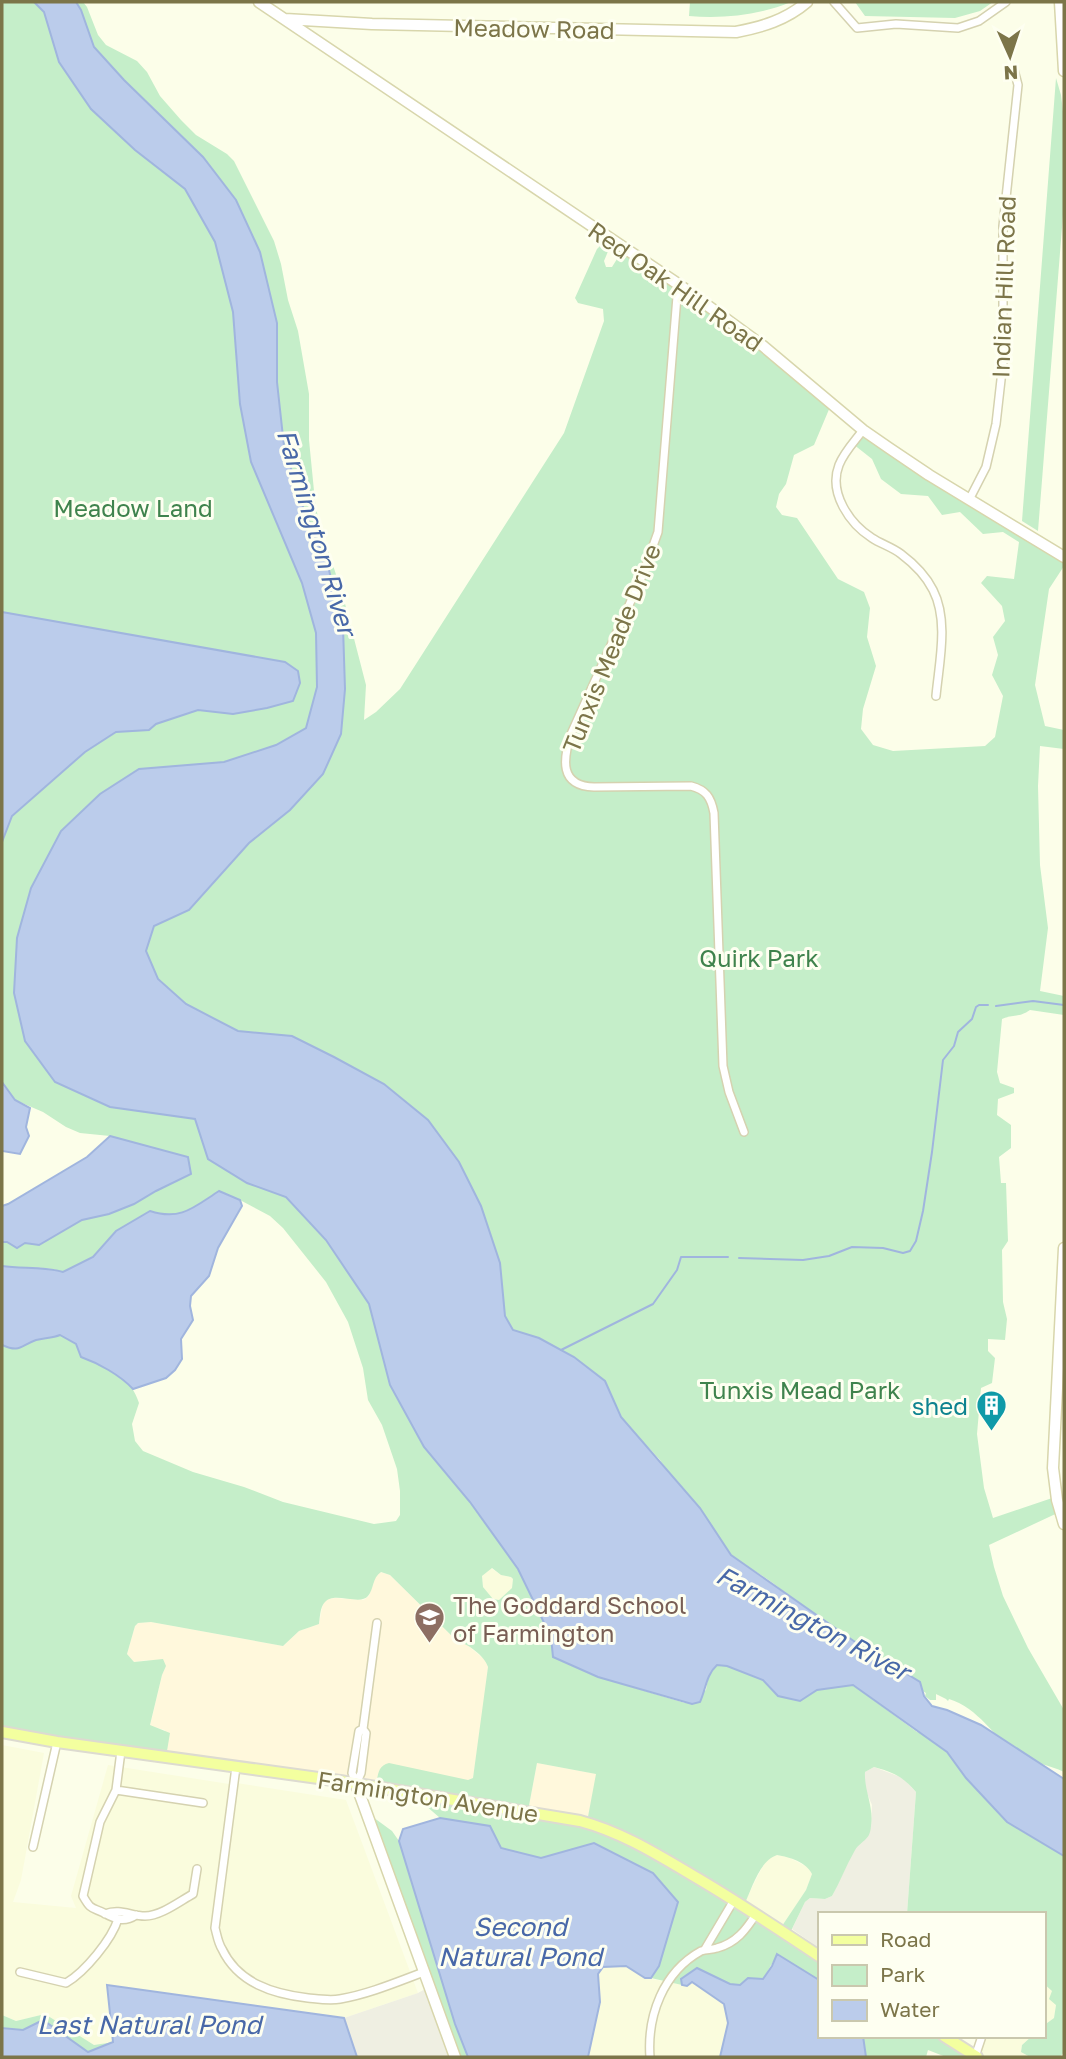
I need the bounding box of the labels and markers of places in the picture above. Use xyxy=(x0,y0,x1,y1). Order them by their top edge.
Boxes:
building icon: shed xyxy=(974,1388,1008,1432)
place label: shed xyxy=(912,1391,968,1420)
place label: The Goddard School of Farmington xyxy=(453,1590,687,1647)
school or university icon: The Goddard School of Farmington xyxy=(413,1601,447,1645)

